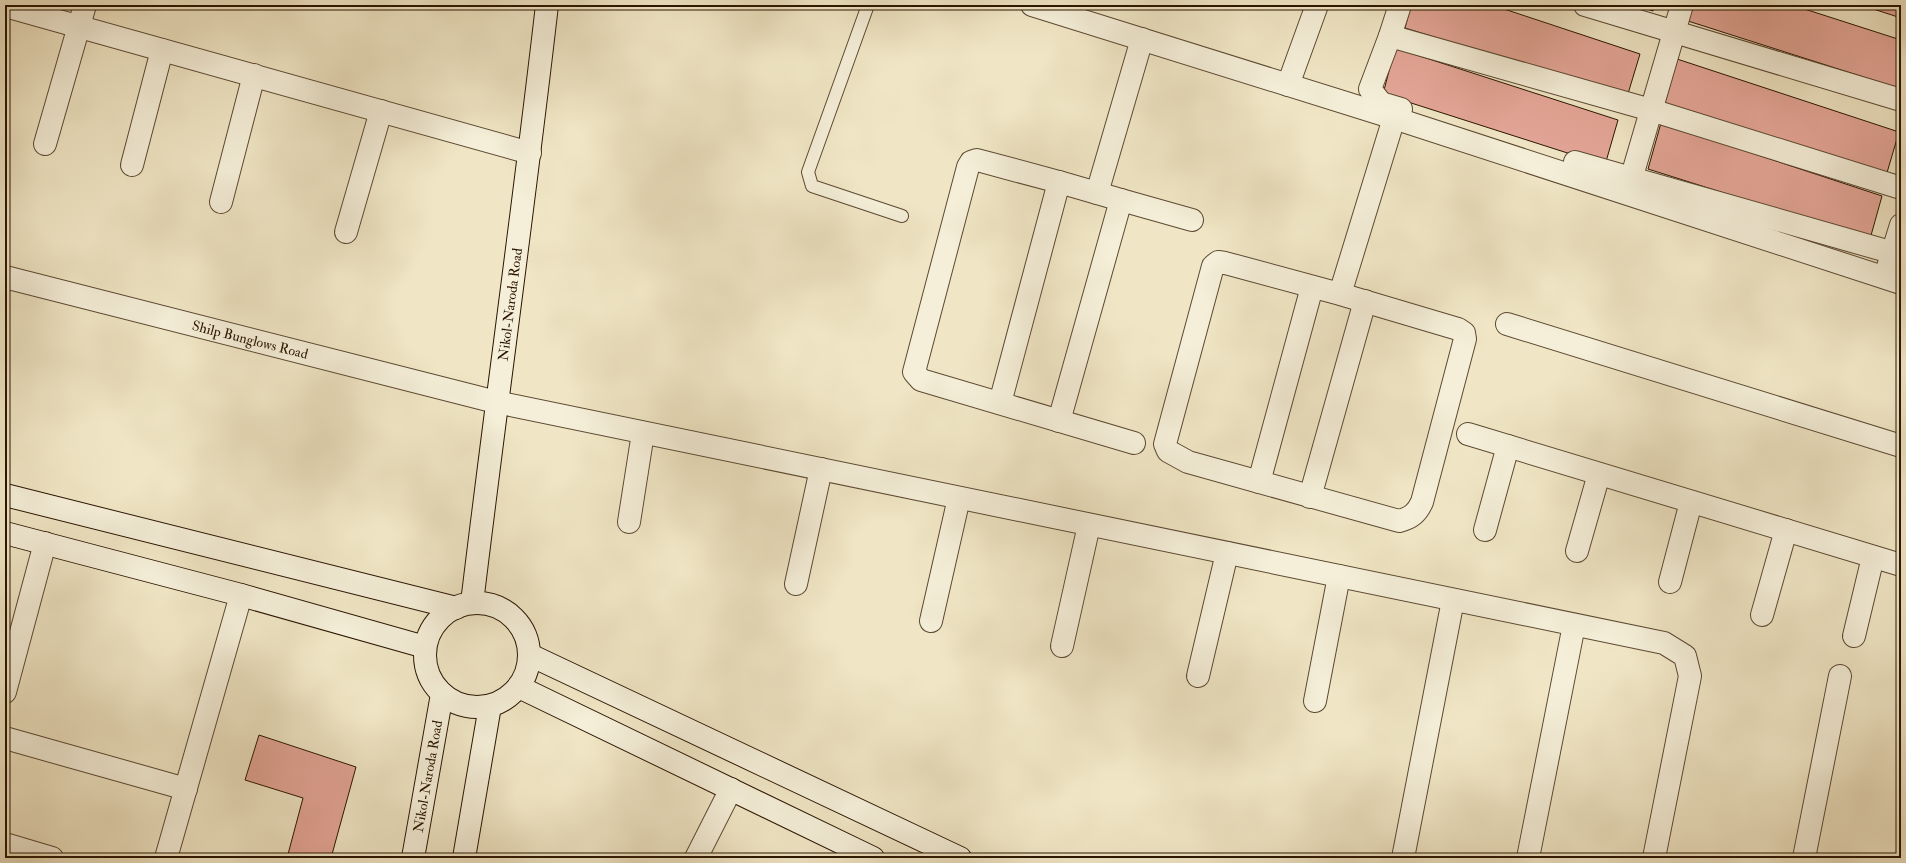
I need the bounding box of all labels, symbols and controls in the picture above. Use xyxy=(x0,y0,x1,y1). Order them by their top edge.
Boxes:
street label: Nikol-Naroda Road xyxy=(494,247,526,362)
street label: Shilp Bunglows Road xyxy=(190,317,310,362)
street label: Nikol-Naroda Road xyxy=(409,719,446,834)

